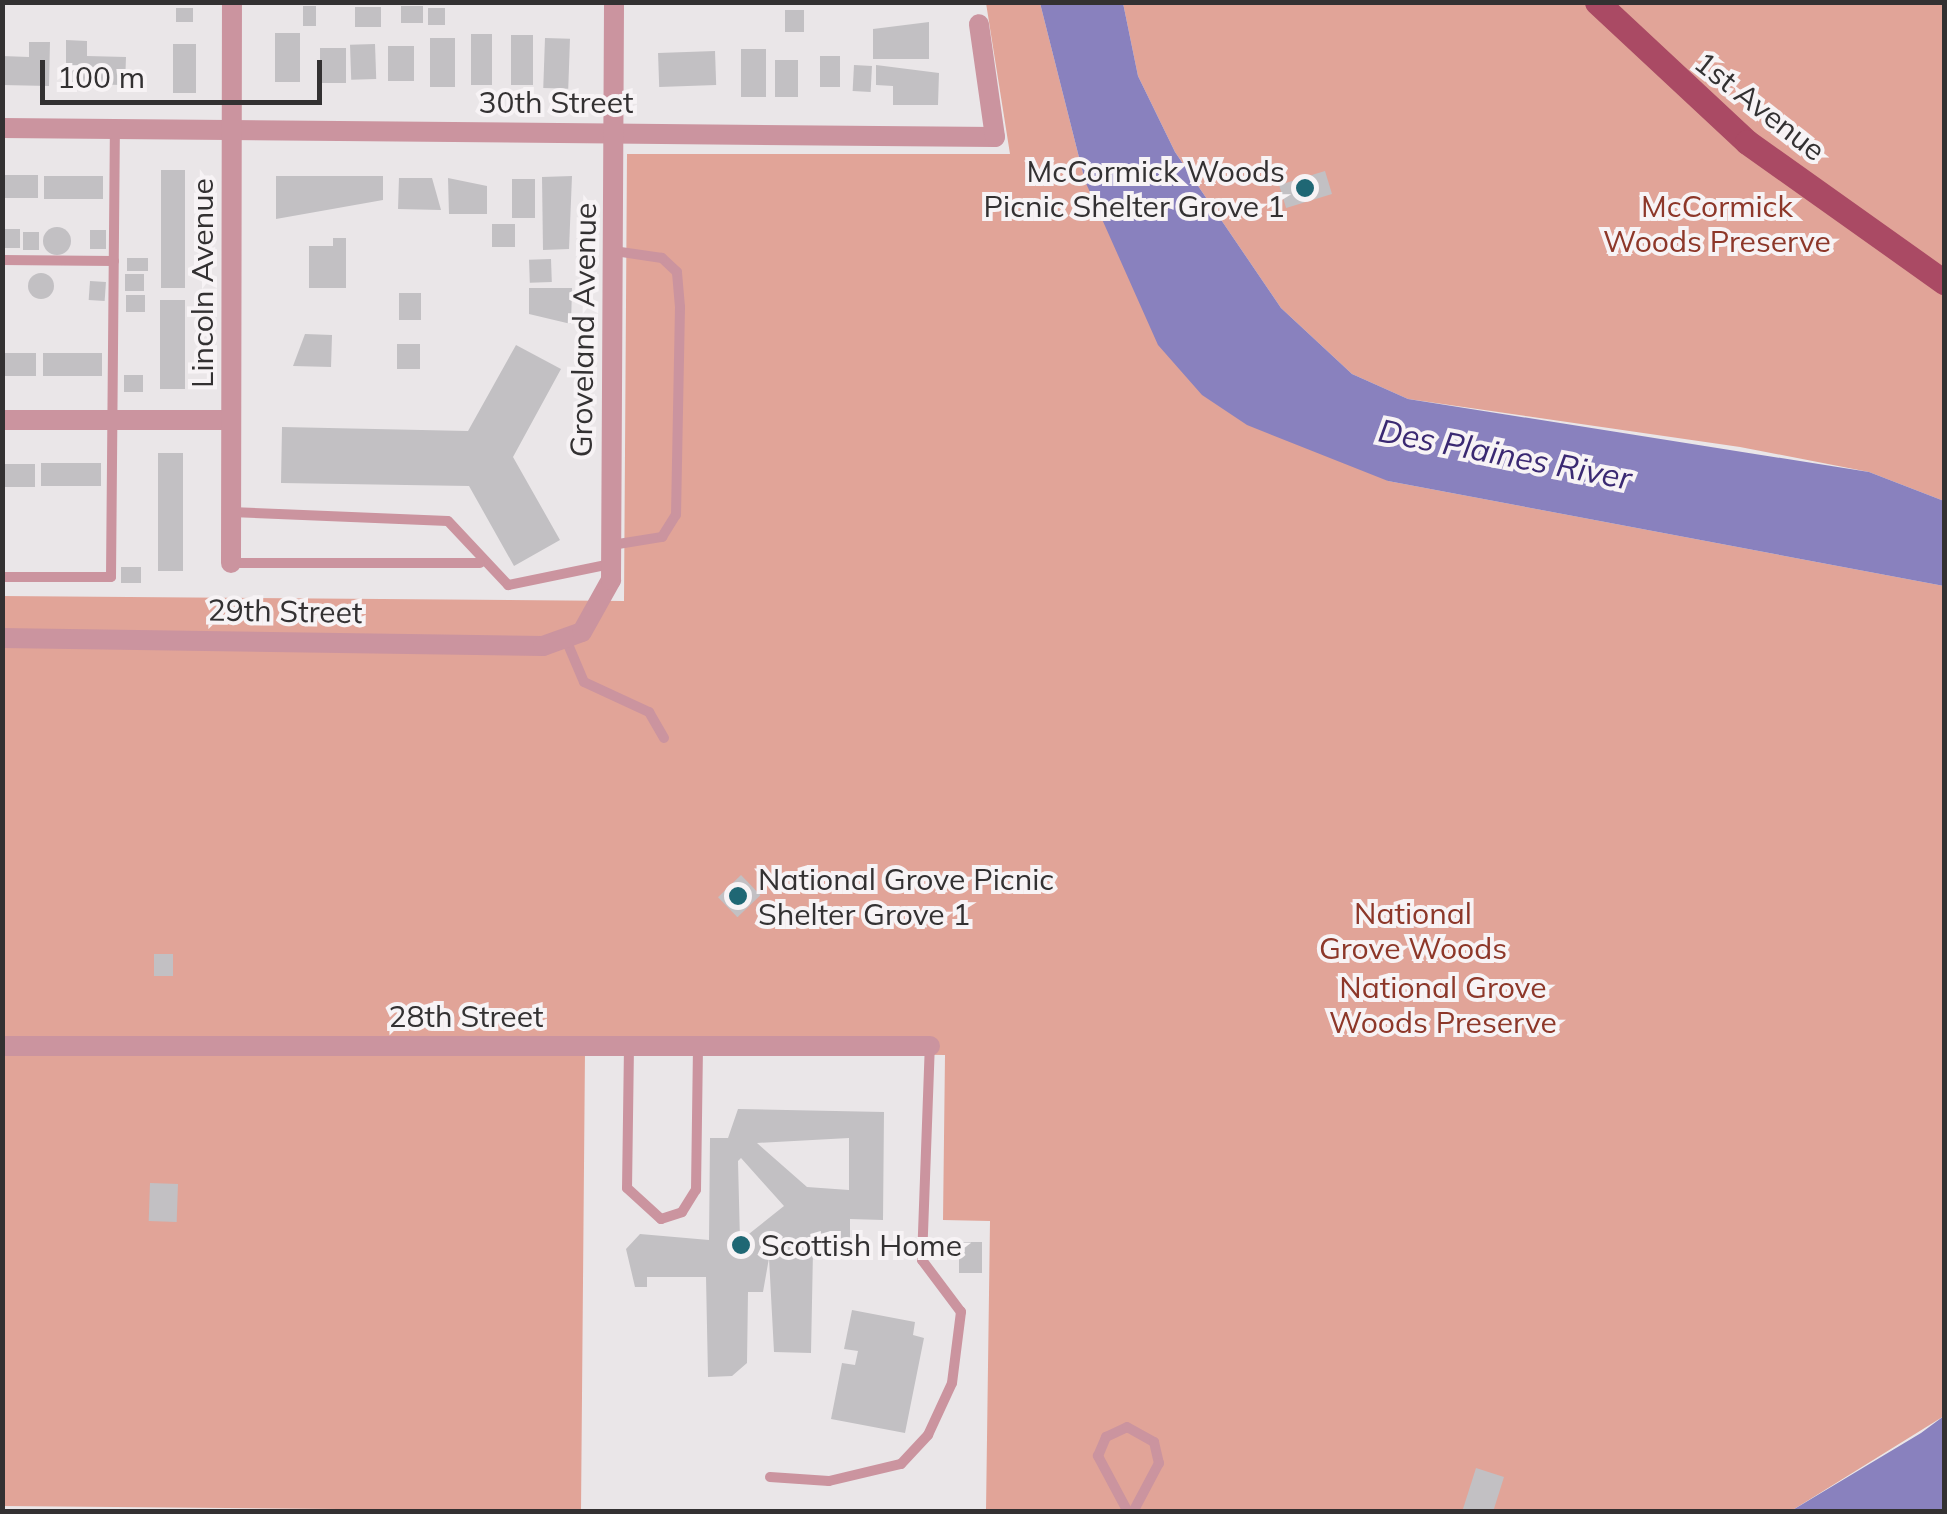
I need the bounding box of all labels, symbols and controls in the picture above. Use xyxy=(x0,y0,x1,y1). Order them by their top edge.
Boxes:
scale bar xyxy=(45,40,328,102)
street label: 1st Avenue xyxy=(1688,44,1832,168)
text: 100 m xyxy=(57,58,145,96)
street label: 30th Street xyxy=(479,84,633,120)
place label: McCormick Woods Picnic Shelter Grove 1 xyxy=(984,153,1285,224)
marker: McCormick Woods Picnic Shelter Grove 1 xyxy=(1294,177,1316,199)
street label: Lincoln Avenue xyxy=(184,178,220,388)
park label: McCormick Woods Preserve xyxy=(1603,188,1831,258)
street label: Groveland Avenue xyxy=(563,202,603,458)
water label: Des Plaines River xyxy=(1375,411,1635,497)
street label: 29th Street xyxy=(207,592,363,630)
place label: National Grove Picnic Shelter Grove 1 xyxy=(758,861,1054,932)
marker: National Grove Picnic Shelter Grove 1 xyxy=(727,885,749,907)
park label: National Grove Woods xyxy=(1319,895,1507,966)
park label: National Grove Woods Preserve xyxy=(1329,969,1557,1040)
street label: 28th Street xyxy=(389,998,543,1034)
place label: Scottish Home xyxy=(761,1227,962,1263)
marker: Scottish Home xyxy=(730,1234,752,1256)

